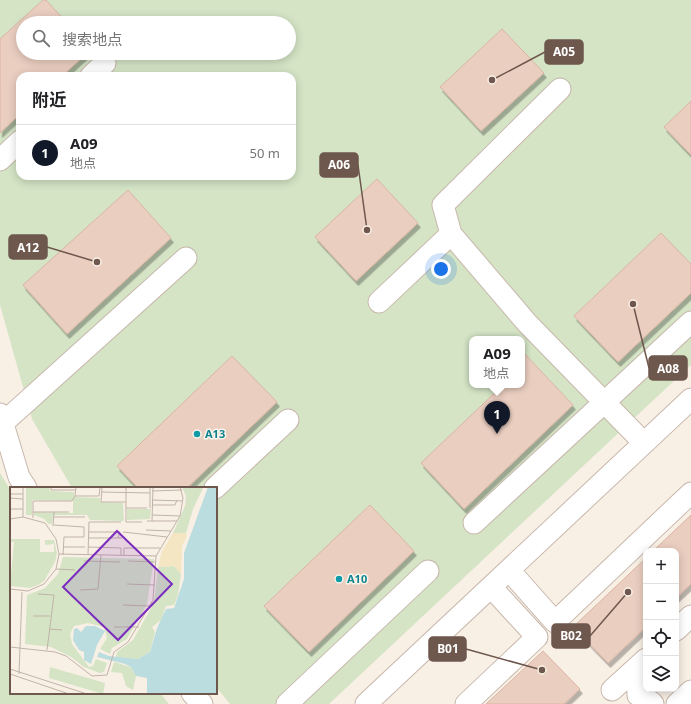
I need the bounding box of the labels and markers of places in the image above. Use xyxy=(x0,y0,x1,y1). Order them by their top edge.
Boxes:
callout: A05 xyxy=(545,40,583,64)
callout: A06 xyxy=(320,153,358,177)
callout: A12 xyxy=(9,235,47,259)
callout: A08 xyxy=(649,356,687,380)
pin: 1 xyxy=(484,401,510,434)
place label: A13 xyxy=(205,426,225,441)
marker: A13 xyxy=(192,429,202,439)
place label: A10 xyxy=(347,571,367,586)
marker: A10 xyxy=(334,574,344,584)
callout: B02 xyxy=(552,624,590,648)
callout: B01 xyxy=(429,637,466,661)

